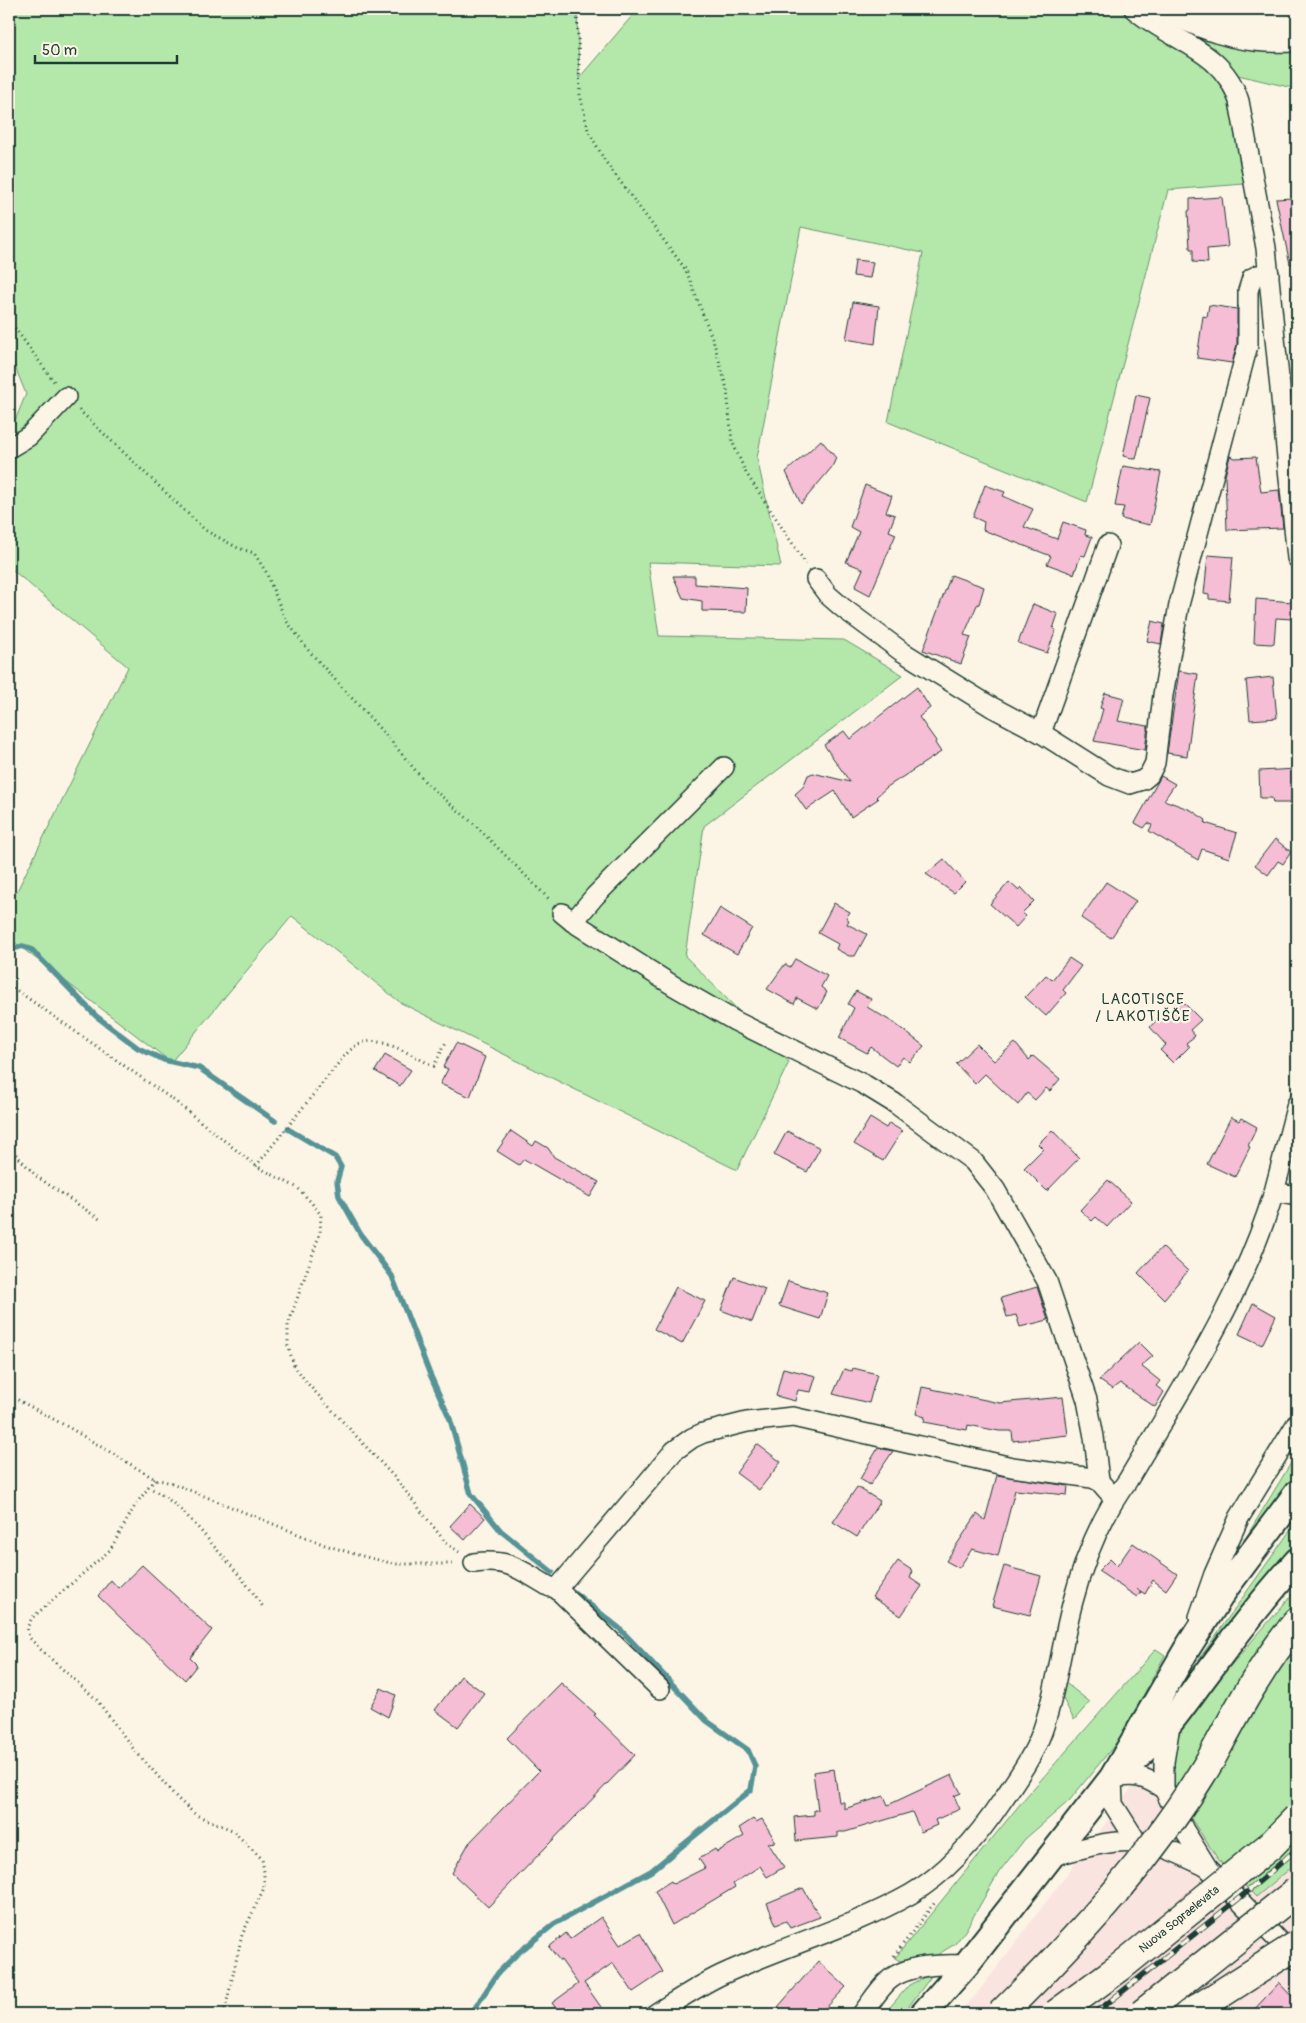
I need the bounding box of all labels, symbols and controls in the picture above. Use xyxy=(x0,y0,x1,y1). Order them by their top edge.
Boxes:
scale bar xyxy=(35,32,178,64)
text: 50 m xyxy=(42,41,77,60)
district label: LACOTISCE / LAKOTIŠČE xyxy=(1095,990,1191,1026)
street label: Nuova Sopraelevata xyxy=(1136,1882,1223,1956)

